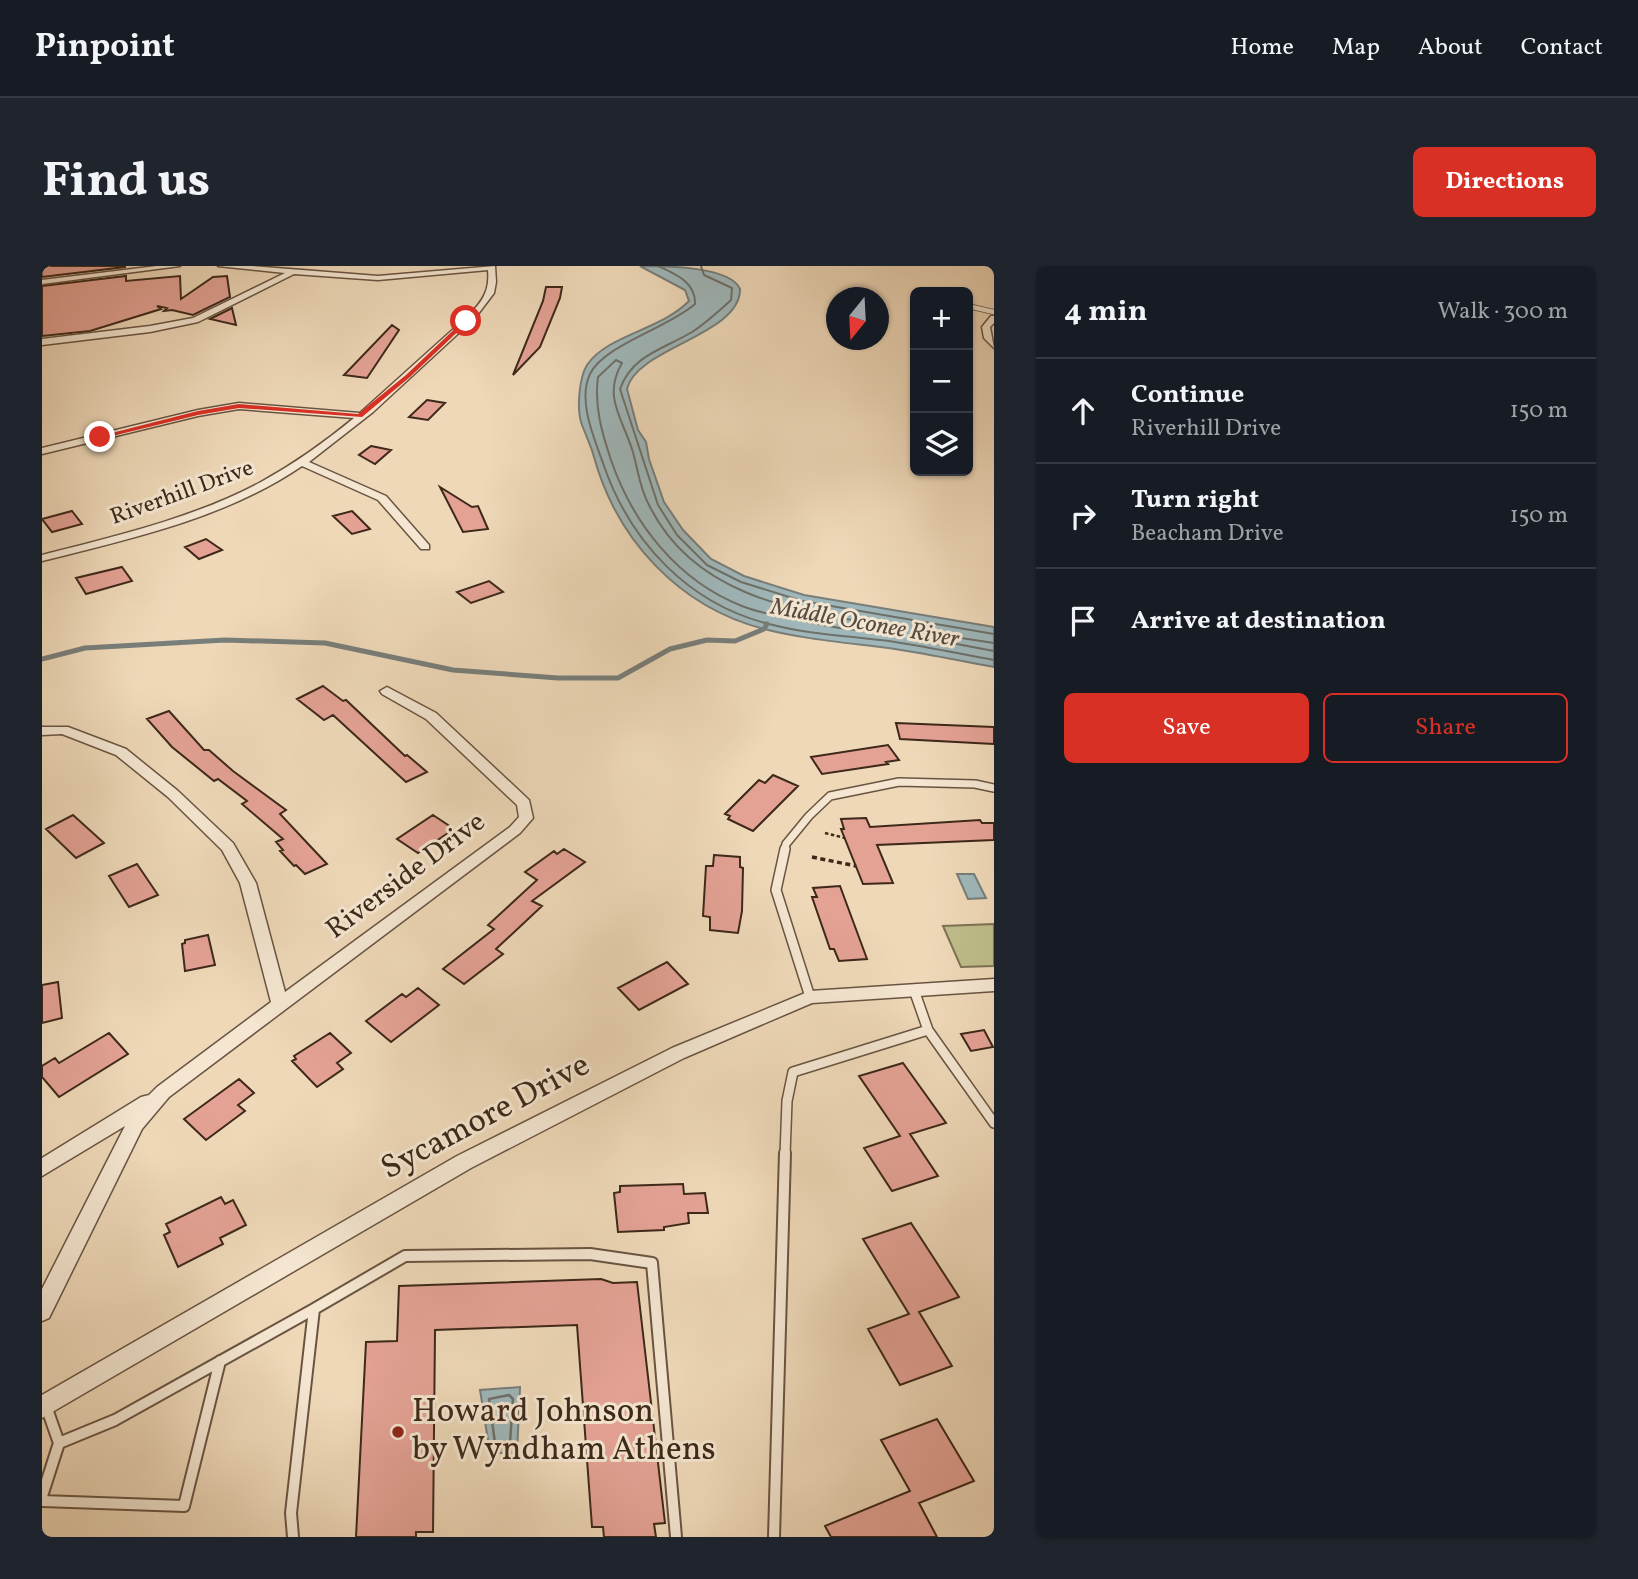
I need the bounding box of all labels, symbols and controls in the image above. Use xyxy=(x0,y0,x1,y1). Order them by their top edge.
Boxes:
text: Pinpoint xyxy=(35,25,175,71)
text: Home xyxy=(1230,31,1294,65)
text: Map xyxy=(1332,31,1380,65)
text: About xyxy=(1418,31,1483,65)
text: Contact xyxy=(1521,31,1603,65)
button: Directions xyxy=(1413,147,1596,217)
text: Find us xyxy=(42,148,210,217)
north arrow xyxy=(826,287,889,350)
map controls xyxy=(910,287,973,476)
button: + xyxy=(910,287,973,350)
text: 4 min xyxy=(1064,291,1148,333)
text: Walk · 300 m xyxy=(1438,296,1568,328)
route start xyxy=(450,305,481,336)
button: − xyxy=(910,350,973,413)
text: Continue xyxy=(1131,377,1244,413)
icon: ahead xyxy=(1064,392,1102,430)
text: 150 m xyxy=(1510,395,1568,427)
button: layers xyxy=(910,413,973,476)
text: Riverhill Drive xyxy=(1131,413,1281,445)
route end xyxy=(84,421,115,452)
street label: Riverhill Drive xyxy=(106,452,258,534)
text: Turn right xyxy=(1131,482,1259,518)
icon: right xyxy=(1064,497,1102,535)
text: 150 m xyxy=(1510,500,1568,532)
text: Beacham Drive xyxy=(1131,518,1284,550)
water label: Middle Oconee River xyxy=(767,591,963,657)
icon: arrive xyxy=(1064,602,1102,640)
text: Arrive at destination xyxy=(1131,603,1386,639)
button: Save xyxy=(1064,693,1309,763)
button: Share xyxy=(1323,693,1568,763)
street label: Riverside Drive xyxy=(318,803,494,949)
street label: Sycamore Drive xyxy=(374,1044,598,1192)
place label: Howard Johnson by Wyndham Athens xyxy=(412,1390,716,1474)
marker: Howard Johnson by Wyndham Athens xyxy=(390,1424,406,1440)

